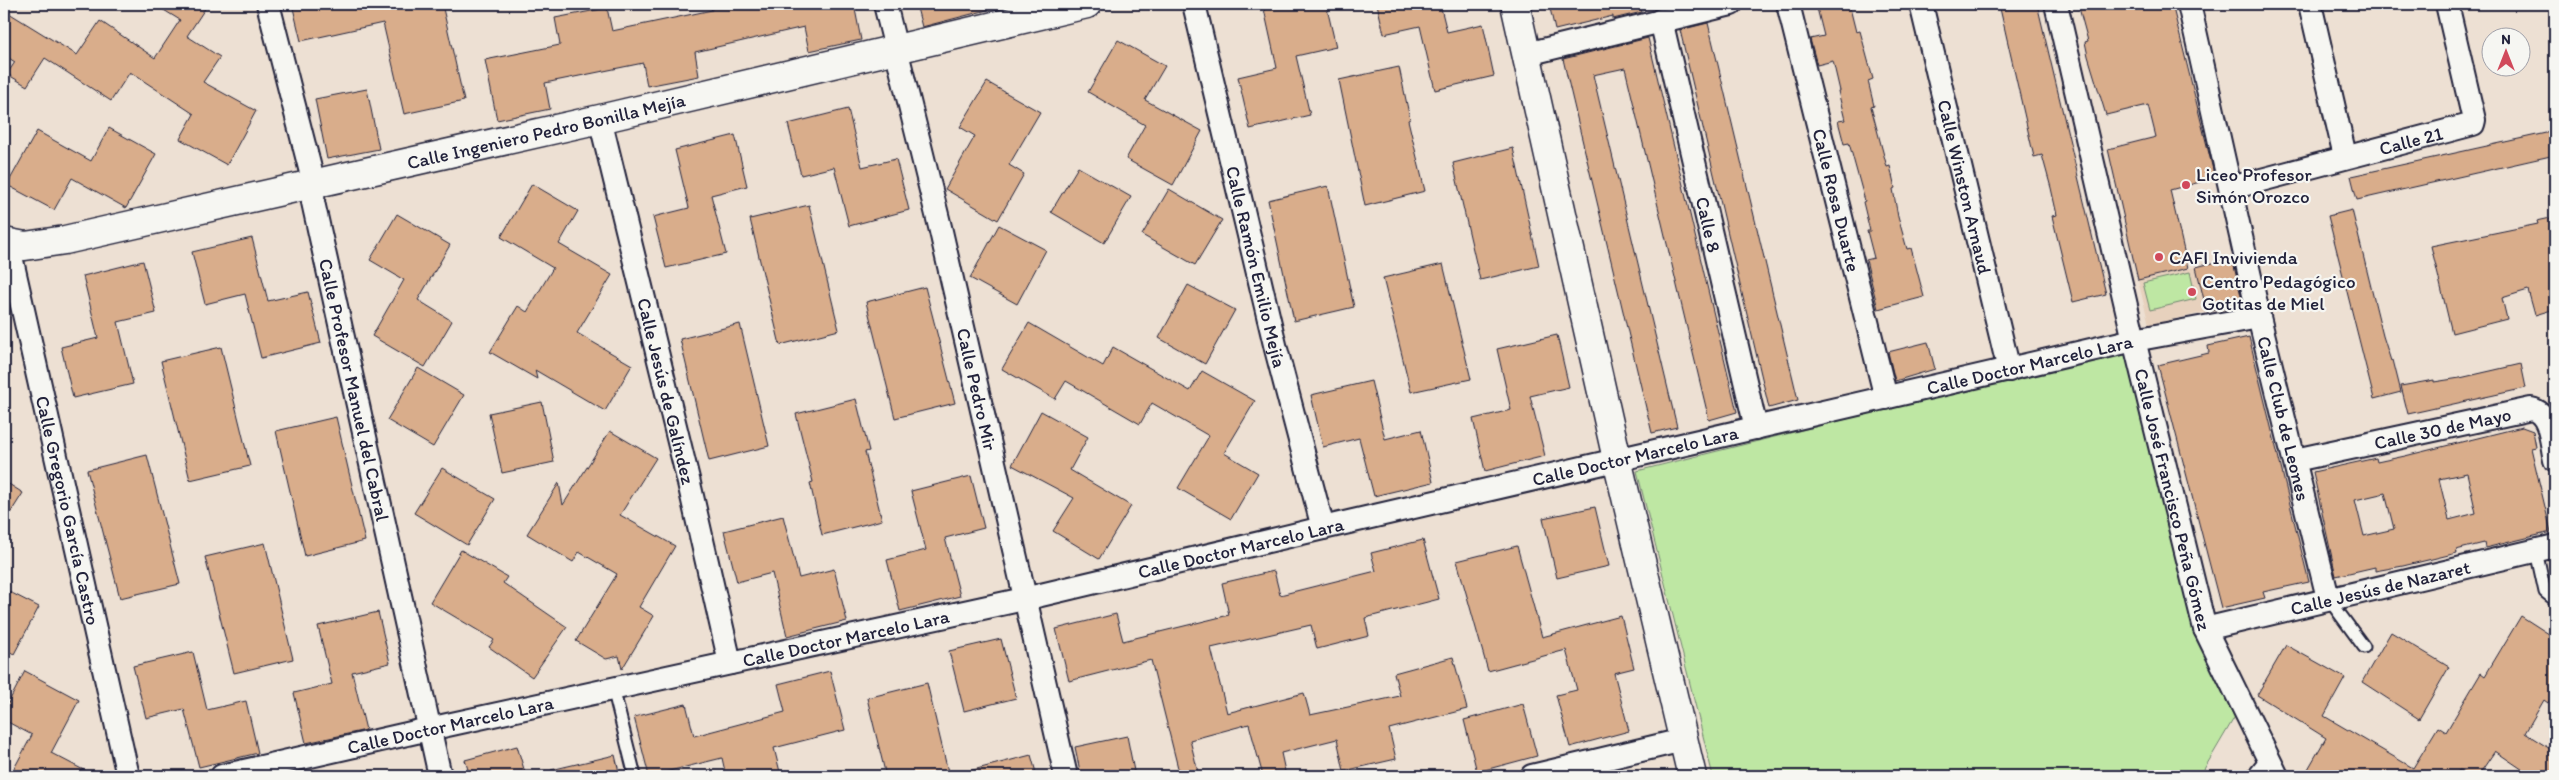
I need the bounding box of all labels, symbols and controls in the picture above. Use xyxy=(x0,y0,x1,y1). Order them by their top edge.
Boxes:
north arrow xyxy=(2482,28,2532,78)
text: N xyxy=(2501,31,2511,48)
street label: Calle Ingeniero Pedro Bonilla Mejía xyxy=(405,88,688,174)
street label: Calle Winston Arnaud xyxy=(1932,97,1997,277)
street label: Calle 21 xyxy=(2377,121,2445,160)
street label: Calle Rosa Duarte xyxy=(1807,126,1865,274)
place label: Liceo Profesor Simón Orozco xyxy=(2196,163,2312,208)
street label: Calle Ramón Emilio Mejía xyxy=(1221,164,1291,370)
marker: Liceo Profesor Simón Orozco xyxy=(2180,179,2192,191)
street label: Calle 8 xyxy=(1691,194,1726,255)
place label: CAFI Invivienda xyxy=(2169,246,2298,269)
marker: CAFI Invivienda xyxy=(2153,251,2165,263)
street label: Calle Profesor Manuel del Cabral xyxy=(314,256,394,524)
place label: Centro Pedagógico Gotitas de Miel xyxy=(2202,270,2356,315)
marker: Centro Pedagógico Gotitas de Miel xyxy=(2186,286,2198,298)
street label: Calle Jesús de Galíndez xyxy=(632,296,700,487)
street label: Calle Pedro Mir xyxy=(952,326,1002,454)
street label: Calle Doctor Marcelo Lara xyxy=(1924,330,2135,400)
street label: Calle Club de Leones xyxy=(2252,334,2315,503)
street label: Calle José Francisco Peña Gómez xyxy=(2129,366,2216,633)
street label: Calle Gregorio García Castro xyxy=(31,393,105,627)
street label: Calle 30 de Mayo xyxy=(2372,403,2513,455)
street label: Calle Doctor Marcelo Lara xyxy=(1530,421,1741,491)
street label: Calle Doctor Marcelo Lara xyxy=(1136,513,1346,584)
street label: Calle Jesús de Nazaret xyxy=(2288,556,2472,620)
street label: Calle Doctor Marcelo Lara xyxy=(741,605,952,672)
street label: Calle Doctor Marcelo Lara xyxy=(345,691,556,759)

